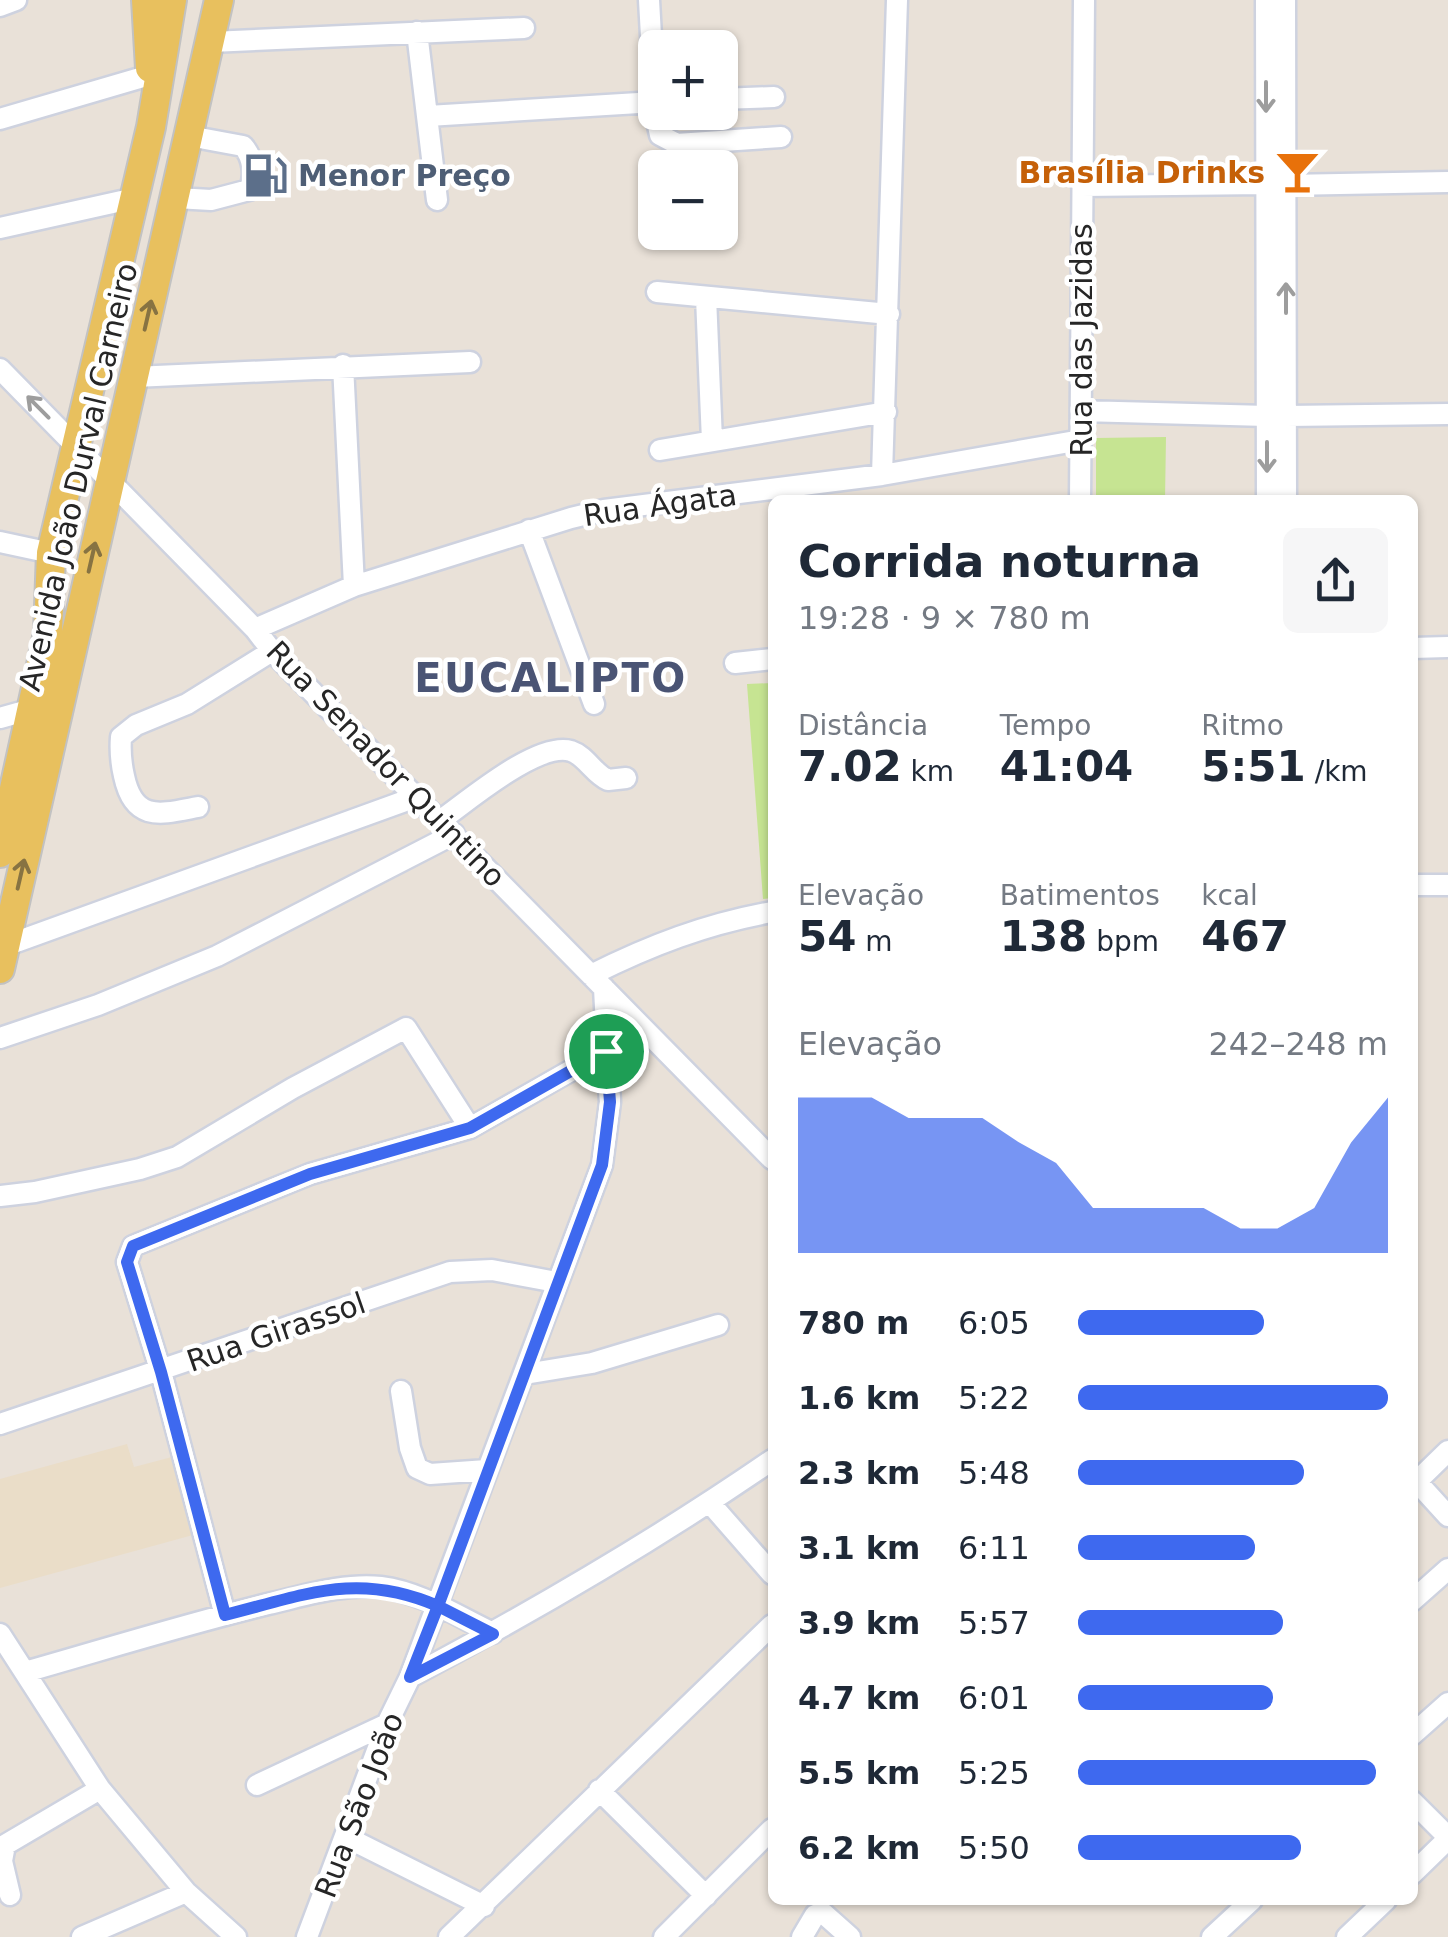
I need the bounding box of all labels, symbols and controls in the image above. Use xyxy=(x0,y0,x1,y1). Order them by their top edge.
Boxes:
map controls xyxy=(638,30,738,250)
button: + xyxy=(638,30,738,130)
one-way arrow xyxy=(1256,81,1275,113)
bar icon: Brasília Drinks xyxy=(1274,148,1322,196)
button: − xyxy=(638,150,738,250)
fuel station icon: Menor Preço xyxy=(241,151,289,199)
place label: Brasília Drinks xyxy=(1019,155,1265,190)
place label: Menor Preço xyxy=(298,158,511,193)
street label: Rua das Jazidas xyxy=(1064,223,1099,457)
street label: Avenida João Durval Carneiro xyxy=(12,260,144,694)
one-way arrow xyxy=(1276,282,1296,314)
one-way arrow xyxy=(140,300,159,331)
one-way arrow xyxy=(27,396,51,420)
one-way arrow xyxy=(1258,440,1276,473)
street label: Rua Ágata xyxy=(581,477,739,533)
button: share xyxy=(1283,528,1388,633)
text: Corrida noturna xyxy=(798,535,1201,588)
one-way arrow xyxy=(84,542,102,574)
text: 19:28 · 9 × 780 m xyxy=(798,599,1091,637)
street label: Rua Senador Quintino xyxy=(259,634,513,894)
district label: EUCALIPTO xyxy=(414,655,688,701)
text: Distância xyxy=(798,709,928,742)
text: Tempo xyxy=(1000,709,1091,742)
text: Ritmo xyxy=(1201,709,1284,742)
text: 7.02 xyxy=(798,742,902,791)
text: 41:04 xyxy=(1000,742,1133,791)
text: 5:51 xyxy=(1201,742,1306,791)
text: km xyxy=(902,755,954,788)
text: /km xyxy=(1306,755,1368,788)
one-way arrow xyxy=(13,859,31,891)
text: Elevação xyxy=(798,879,924,912)
text: Batimentos xyxy=(1000,879,1160,912)
text: kcal xyxy=(1201,879,1258,912)
text: 54 xyxy=(798,912,856,961)
text: 138 xyxy=(1000,912,1087,961)
text: 467 xyxy=(1201,912,1289,961)
text: m xyxy=(856,925,893,958)
text: bpm xyxy=(1087,925,1159,958)
pin xyxy=(564,1009,649,1094)
icon: arrive xyxy=(579,1024,634,1079)
text: Elevação xyxy=(798,1025,942,1063)
text: 242–248 m xyxy=(1209,1025,1388,1063)
street label: Rua Girassol xyxy=(182,1285,370,1379)
text: 780 m xyxy=(798,1304,909,1342)
text: 6:05 xyxy=(958,1304,1030,1342)
text: 1.6 km xyxy=(798,1379,920,1417)
text: 5:22 xyxy=(958,1379,1030,1417)
text: 2.3 km xyxy=(798,1454,920,1492)
text: 5:48 xyxy=(958,1454,1030,1492)
text: 3.1 km xyxy=(798,1529,920,1567)
text: 6:11 xyxy=(958,1529,1030,1567)
text: 3.9 km xyxy=(798,1604,920,1642)
text: 5:57 xyxy=(958,1604,1030,1642)
text: 4.7 km xyxy=(798,1679,920,1717)
text: 6:01 xyxy=(958,1679,1030,1717)
street label: Rua São João xyxy=(308,1707,410,1903)
text: 5.5 km xyxy=(798,1754,920,1792)
text: 5:25 xyxy=(958,1754,1030,1792)
text: 6.2 km xyxy=(798,1829,920,1867)
text: 5:50 xyxy=(958,1829,1030,1867)

